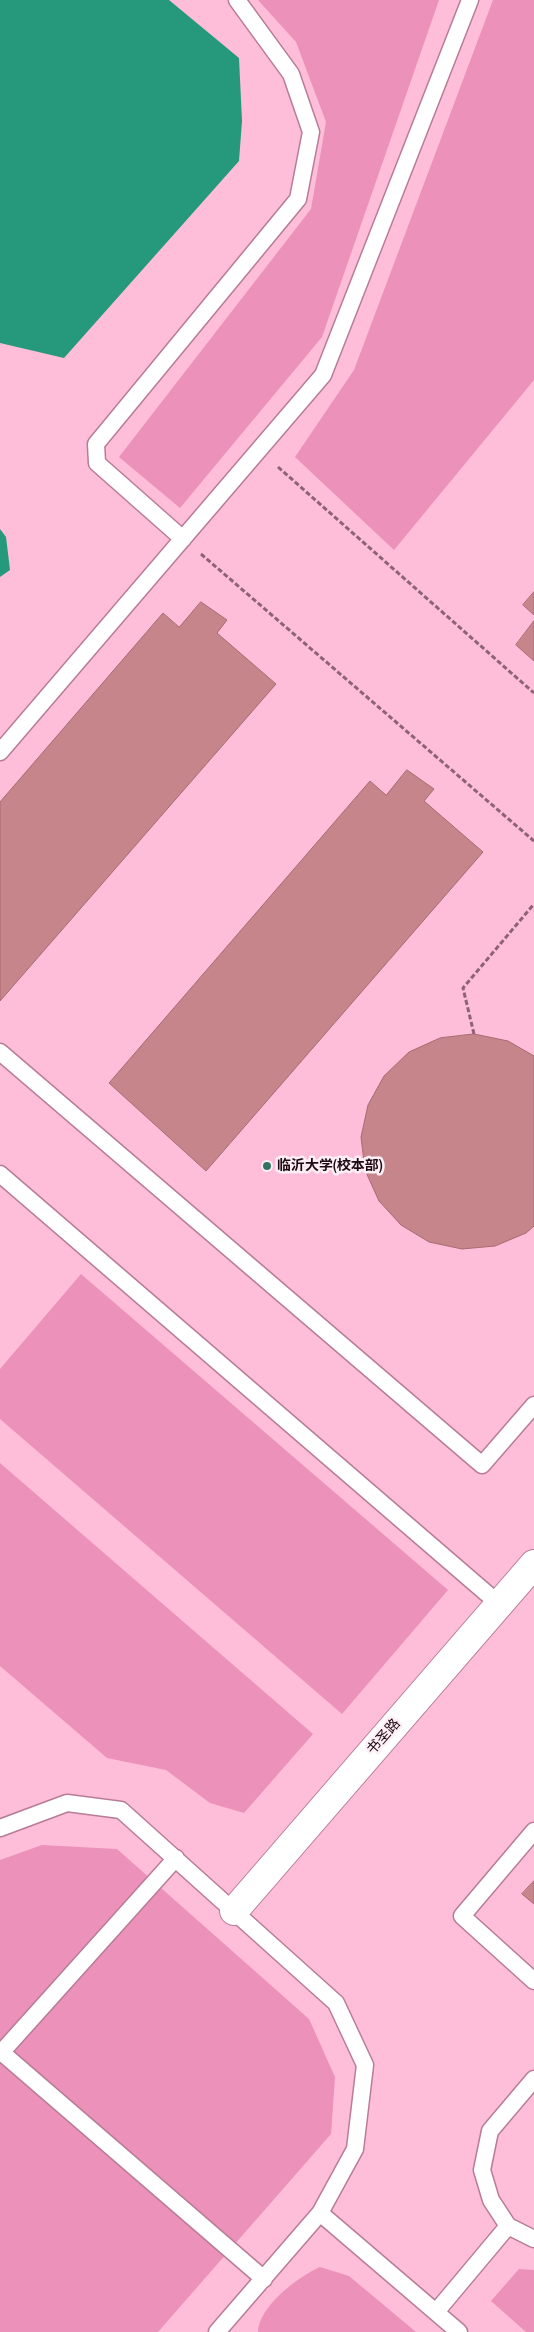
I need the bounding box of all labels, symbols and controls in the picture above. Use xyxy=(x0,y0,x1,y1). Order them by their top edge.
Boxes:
place label: 临沂大学(校本部) xyxy=(277,1158,383,1174)
marker: 临沂大学(校本部) xyxy=(261,1160,273,1172)
street label: 书圣路 xyxy=(364,1716,404,1758)

